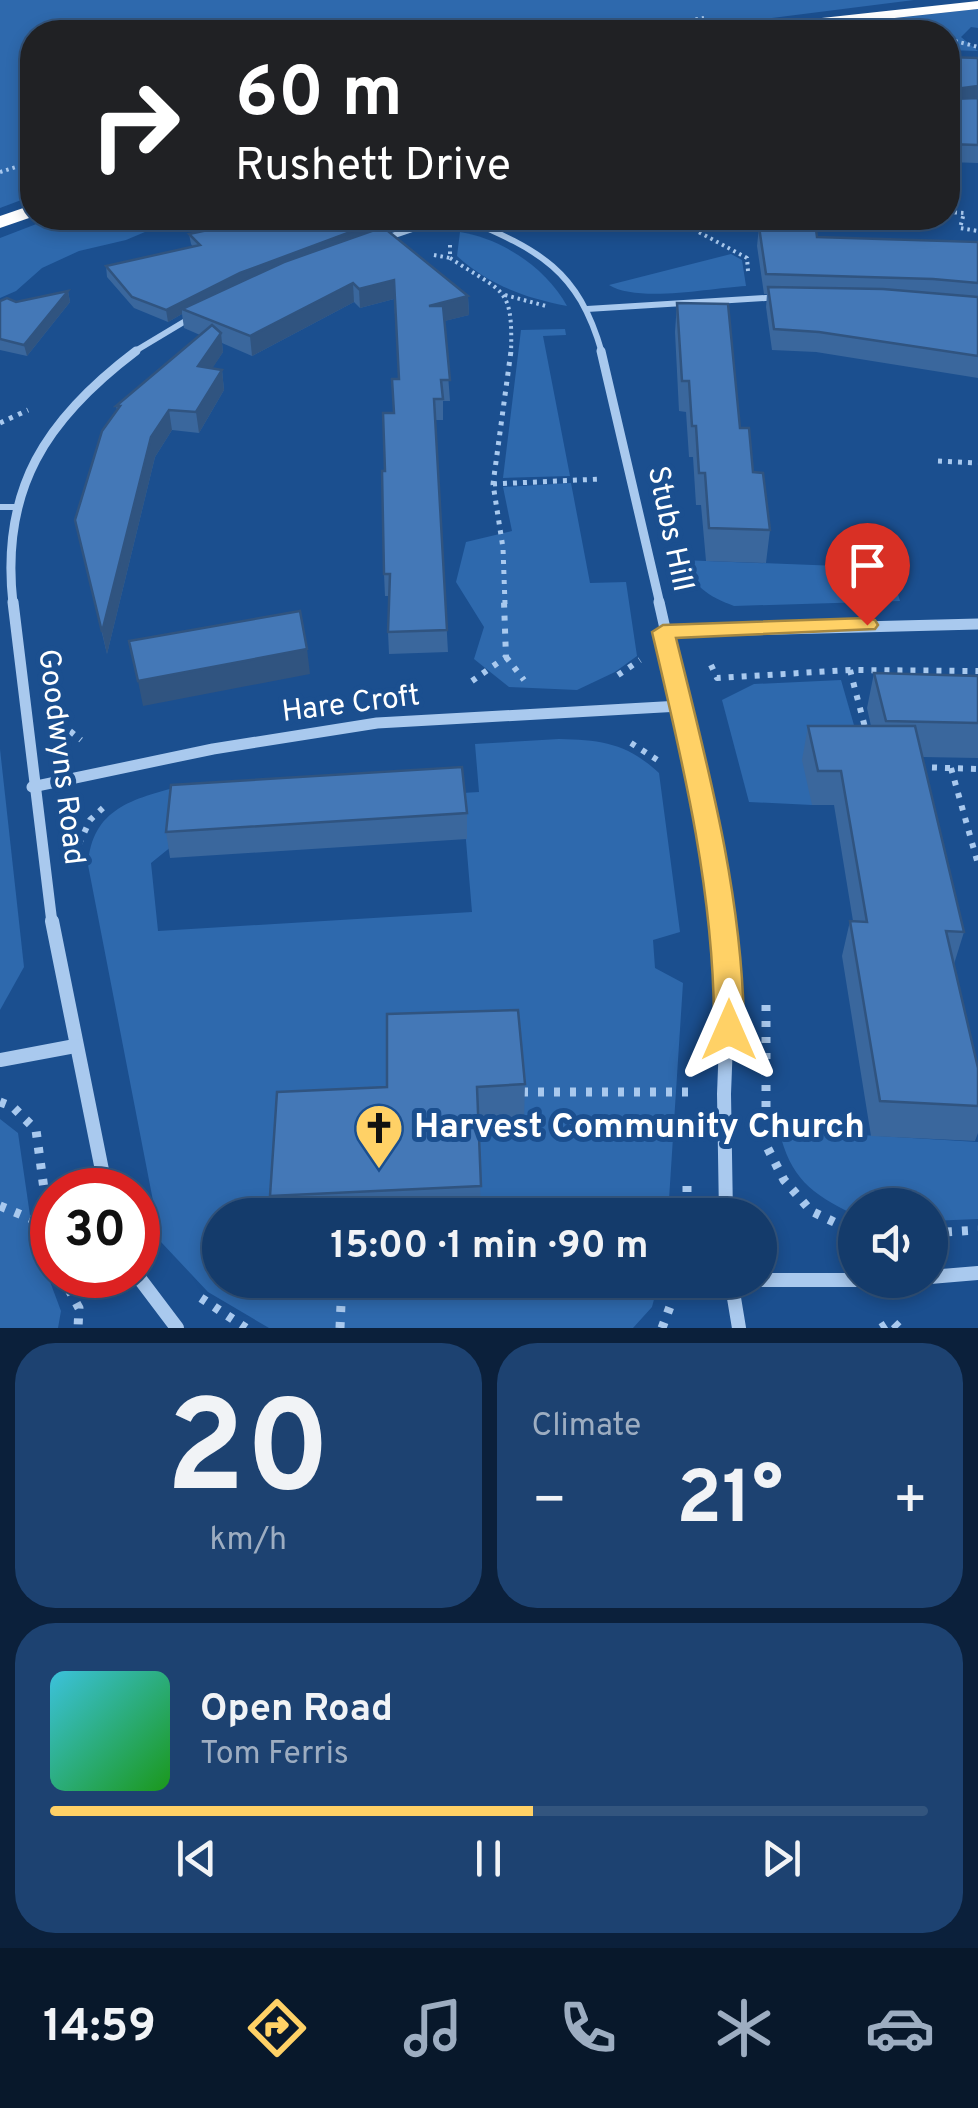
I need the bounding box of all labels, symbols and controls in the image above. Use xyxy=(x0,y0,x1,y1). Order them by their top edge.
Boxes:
text: 60 m xyxy=(235,52,403,141)
icon: right xyxy=(70,60,200,190)
text: Rushett Drive xyxy=(235,139,511,196)
street label: Stubs Hill xyxy=(638,463,700,595)
pin xyxy=(825,523,910,626)
icon: arrive xyxy=(840,538,895,593)
street label: Goodwyns Road xyxy=(28,647,92,867)
street label: Hare Croft xyxy=(280,678,422,732)
position arrow xyxy=(677,978,781,1082)
church icon: Harvest Community Church xyxy=(353,1102,405,1170)
place label: Harvest Community Church xyxy=(414,1106,865,1150)
speed limit sign: 30 xyxy=(30,1168,160,1298)
map controls xyxy=(838,1188,948,1298)
button: sound xyxy=(838,1188,948,1298)
text: 15:00 · 1 min · 90 m xyxy=(330,1223,649,1272)
text: 20 xyxy=(166,1373,331,1538)
text: Climate xyxy=(532,1407,641,1447)
text: 21° xyxy=(676,1455,783,1550)
text: − xyxy=(532,1468,567,1538)
text: + xyxy=(893,1468,928,1538)
text: km/h xyxy=(209,1521,287,1561)
text: Open Road xyxy=(200,1686,393,1735)
text: Tom Ferris xyxy=(200,1735,349,1775)
icon: previous xyxy=(169,1831,224,1886)
icon: pause xyxy=(461,1831,516,1886)
icon: next xyxy=(754,1831,809,1886)
icon: directions xyxy=(242,1993,312,2063)
icon: music xyxy=(398,1993,468,2063)
icon: phone xyxy=(553,1993,623,2063)
icon: climate xyxy=(709,1993,779,2063)
icon: car xyxy=(865,1993,935,2063)
text: 14:59 xyxy=(43,2000,156,2057)

